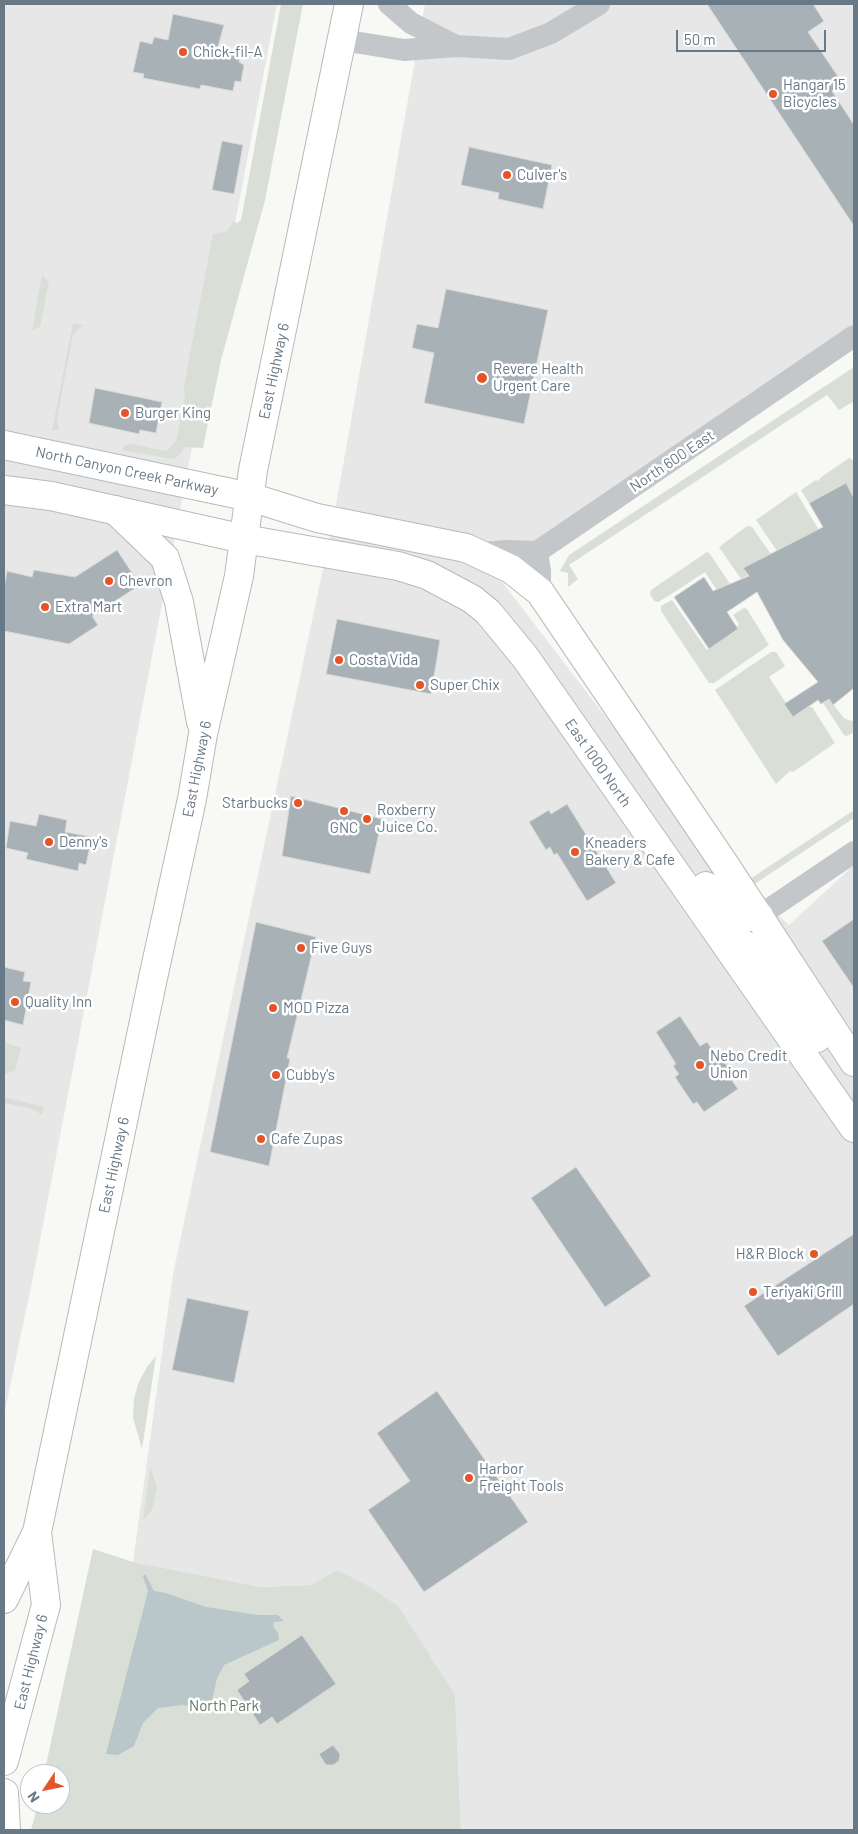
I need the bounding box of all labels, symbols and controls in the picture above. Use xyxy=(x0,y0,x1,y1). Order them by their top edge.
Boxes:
scale bar xyxy=(678,20,828,52)
text: 50 m xyxy=(684,30,716,48)
place label: Chick-fil-A xyxy=(193,43,263,61)
marker: Chick-fil-A xyxy=(177,46,189,58)
place label: Hangar 15 Bicycles xyxy=(783,76,846,111)
marker: Hangar 15 Bicycles xyxy=(767,88,779,100)
place label: Culver's xyxy=(517,166,567,184)
marker: Culver's xyxy=(501,169,513,181)
street label: East Highway 6 xyxy=(255,321,293,421)
place label: Revere Health Urgent Care xyxy=(493,360,584,395)
marker: Revere Health Urgent Care xyxy=(475,371,489,385)
place label: Burger King xyxy=(135,404,211,422)
marker: Burger King xyxy=(119,407,131,419)
street label: North 600 East xyxy=(627,426,717,496)
street label: North Canyon Creek Parkway xyxy=(34,443,220,499)
place label: Chevron xyxy=(119,572,173,590)
marker: Chevron xyxy=(103,575,115,587)
place label: Extra Mart xyxy=(55,598,122,616)
marker: Extra Mart xyxy=(39,601,51,613)
place label: Costa Vida xyxy=(349,651,418,669)
marker: Costa Vida xyxy=(333,654,345,666)
place label: Super Chix xyxy=(430,676,500,694)
marker: Super Chix xyxy=(414,679,426,691)
street label: East 1000 North xyxy=(561,715,635,811)
street label: East Highway 6 xyxy=(179,719,215,819)
place label: Starbucks xyxy=(222,794,288,812)
marker: Starbucks xyxy=(292,797,304,809)
place label: Roxberry Juice Co. xyxy=(377,801,438,836)
marker: GNC xyxy=(338,805,350,817)
marker: Roxberry Juice Co. xyxy=(361,813,373,825)
place label: GNC xyxy=(330,819,358,837)
place label: Denny's xyxy=(59,833,108,851)
place label: Kneaders Bakery & Cafe xyxy=(585,834,675,869)
marker: Denny's xyxy=(43,836,55,848)
marker: Kneaders Bakery & Cafe xyxy=(569,846,581,858)
place label: Five Guys xyxy=(311,939,372,957)
marker: Five Guys xyxy=(295,942,307,954)
place label: Quality Inn xyxy=(25,993,92,1011)
marker: Quality Inn xyxy=(9,996,21,1008)
place label: MOD Pizza xyxy=(283,999,349,1017)
marker: MOD Pizza xyxy=(267,1002,279,1014)
place label: Nebo Credit Union xyxy=(710,1047,787,1082)
marker: Nebo Credit Union xyxy=(694,1059,706,1071)
place label: Cubby's xyxy=(286,1066,335,1084)
marker: Cubby's xyxy=(270,1069,282,1081)
street label: East Highway 6 xyxy=(95,1115,133,1215)
place label: Cafe Zupas xyxy=(271,1130,343,1148)
marker: Cafe Zupas xyxy=(255,1133,267,1145)
place label: H&R Block xyxy=(736,1245,804,1263)
marker: H&R Block xyxy=(808,1248,820,1260)
place label: Teriyaki Grill xyxy=(763,1283,842,1301)
marker: Teriyaki Grill xyxy=(747,1286,759,1298)
place label: Harbor Freight Tools xyxy=(479,1460,564,1495)
marker: Harbor Freight Tools xyxy=(463,1472,475,1484)
street label: East Highway 6 xyxy=(10,1612,52,1712)
park label: North Park xyxy=(189,1697,259,1715)
north arrow xyxy=(20,1764,70,1814)
text: N xyxy=(23,1788,43,1806)

